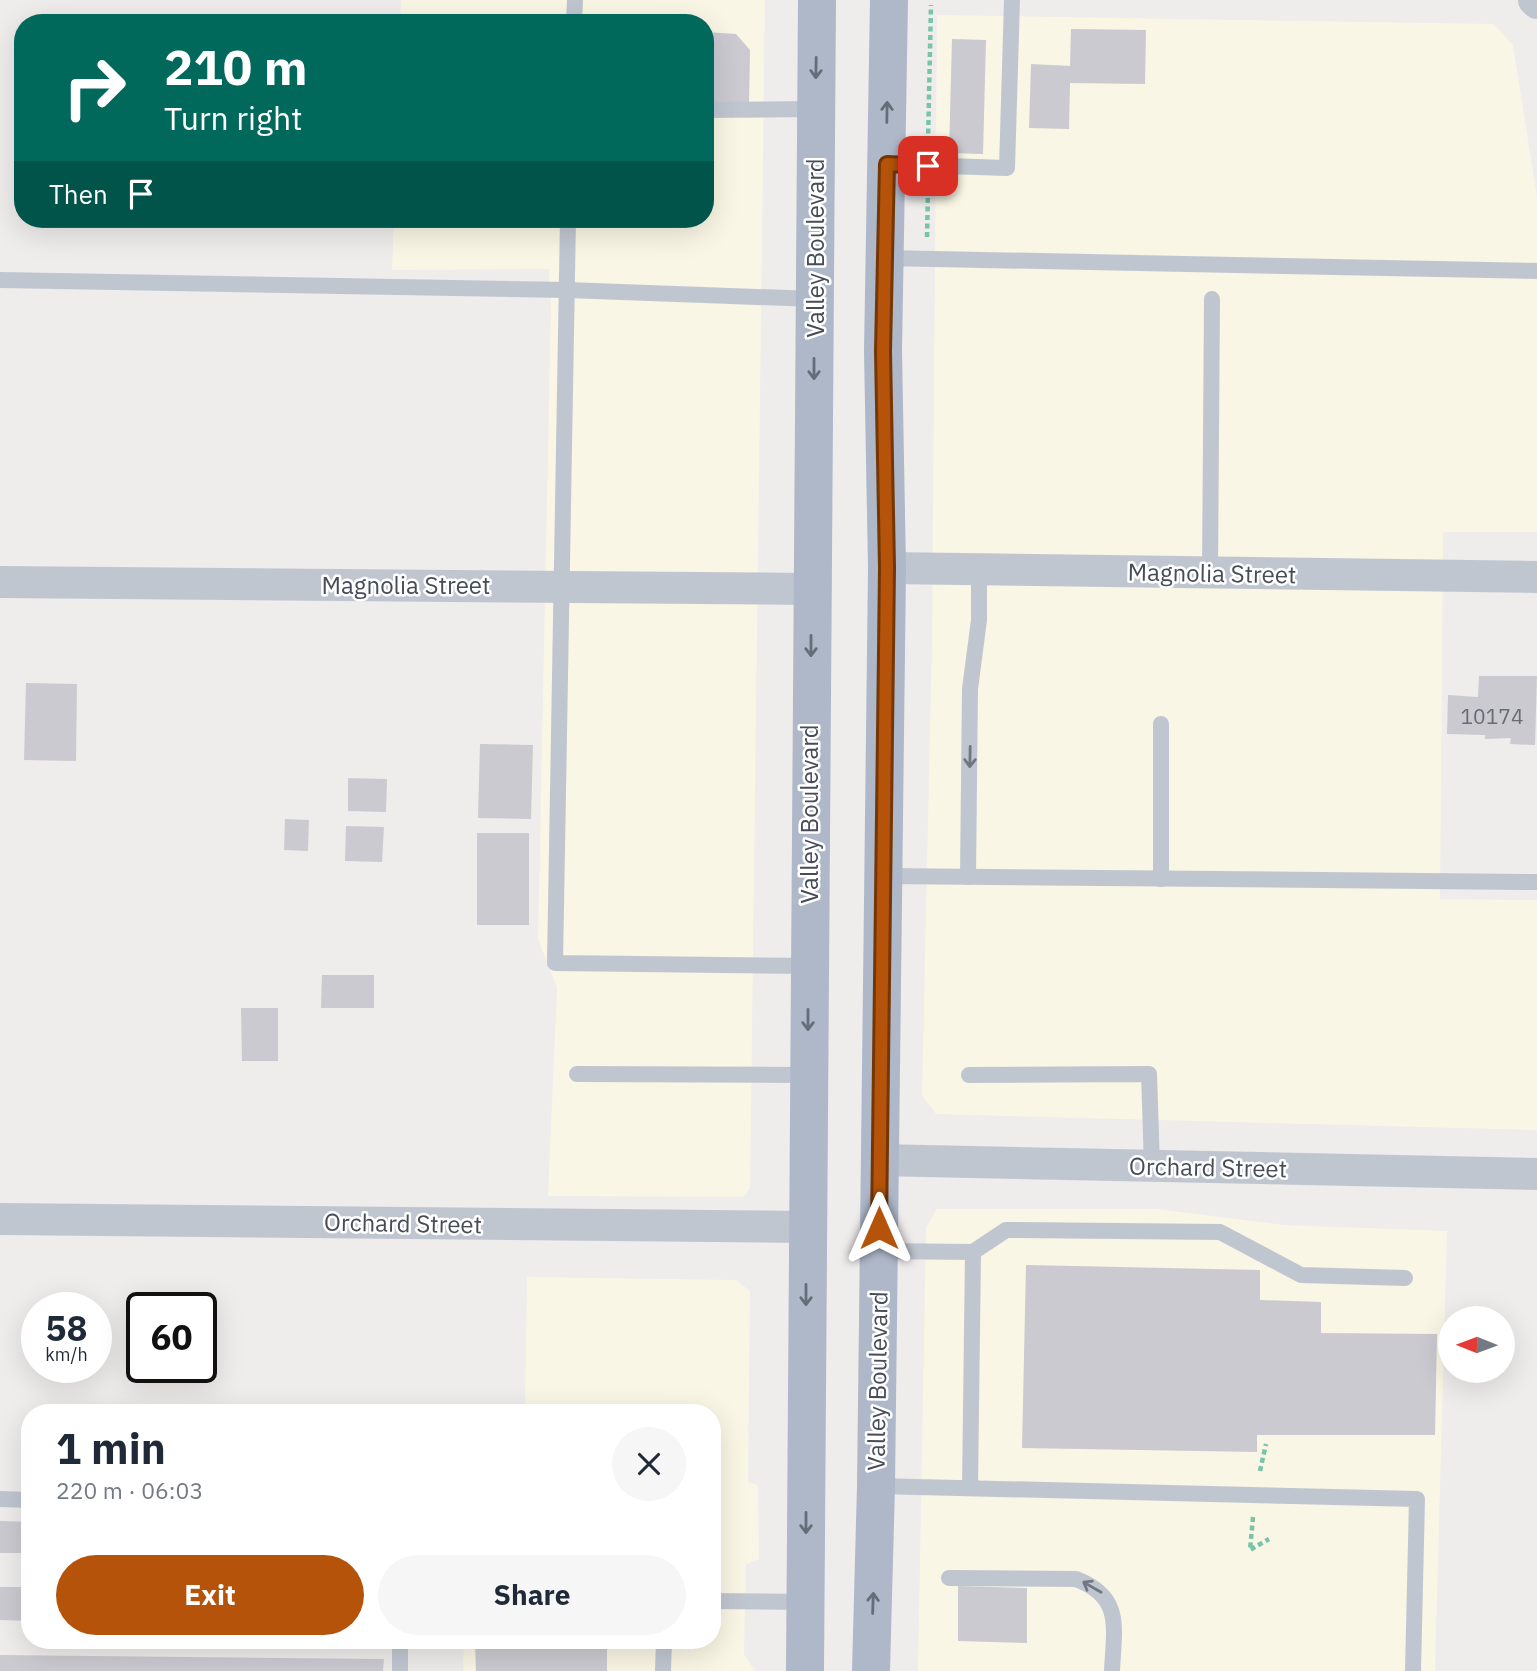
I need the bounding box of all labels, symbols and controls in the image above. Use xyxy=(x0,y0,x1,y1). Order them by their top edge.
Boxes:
text: 210 m xyxy=(164,35,308,98)
icon: right xyxy=(49,42,140,133)
one-way arrow xyxy=(809,56,823,79)
text: Turn right xyxy=(164,97,302,139)
one-way arrow xyxy=(881,100,894,123)
pin xyxy=(898,136,958,196)
icon: arrive xyxy=(909,147,947,185)
street label: Valley Boulevard xyxy=(799,158,831,338)
icon: arrive xyxy=(122,175,160,213)
text: Then xyxy=(49,177,108,211)
one-way arrow xyxy=(807,357,821,380)
street label: Magnolia Street xyxy=(1127,556,1297,590)
street label: Magnolia Street xyxy=(322,569,490,601)
one-way arrow xyxy=(804,634,818,657)
house number: 10174 xyxy=(1461,702,1524,730)
street label: Valley Boulevard xyxy=(793,724,825,904)
one-way arrow xyxy=(963,746,977,769)
one-way arrow xyxy=(801,1008,815,1031)
street label: Orchard Street xyxy=(1129,1150,1287,1184)
position arrow xyxy=(842,1191,916,1265)
street label: Orchard Street xyxy=(324,1206,482,1240)
one-way arrow xyxy=(799,1284,813,1307)
street label: Valley Boulevard xyxy=(859,1291,895,1471)
speed limit sign: 60 xyxy=(126,1292,217,1383)
text: 58 xyxy=(45,1305,88,1351)
north arrow xyxy=(1438,1306,1516,1382)
map controls xyxy=(1438,1306,1515,1383)
text: km/h xyxy=(45,1343,88,1366)
text: 1 min xyxy=(56,1421,166,1476)
button: close xyxy=(612,1427,686,1501)
text: 220 m · 06:03 xyxy=(56,1475,203,1505)
one-way arrow xyxy=(799,1511,813,1534)
button: Exit xyxy=(56,1555,364,1635)
button: Share xyxy=(378,1555,686,1635)
one-way arrow xyxy=(1083,1580,1102,1595)
one-way arrow xyxy=(866,1592,880,1615)

